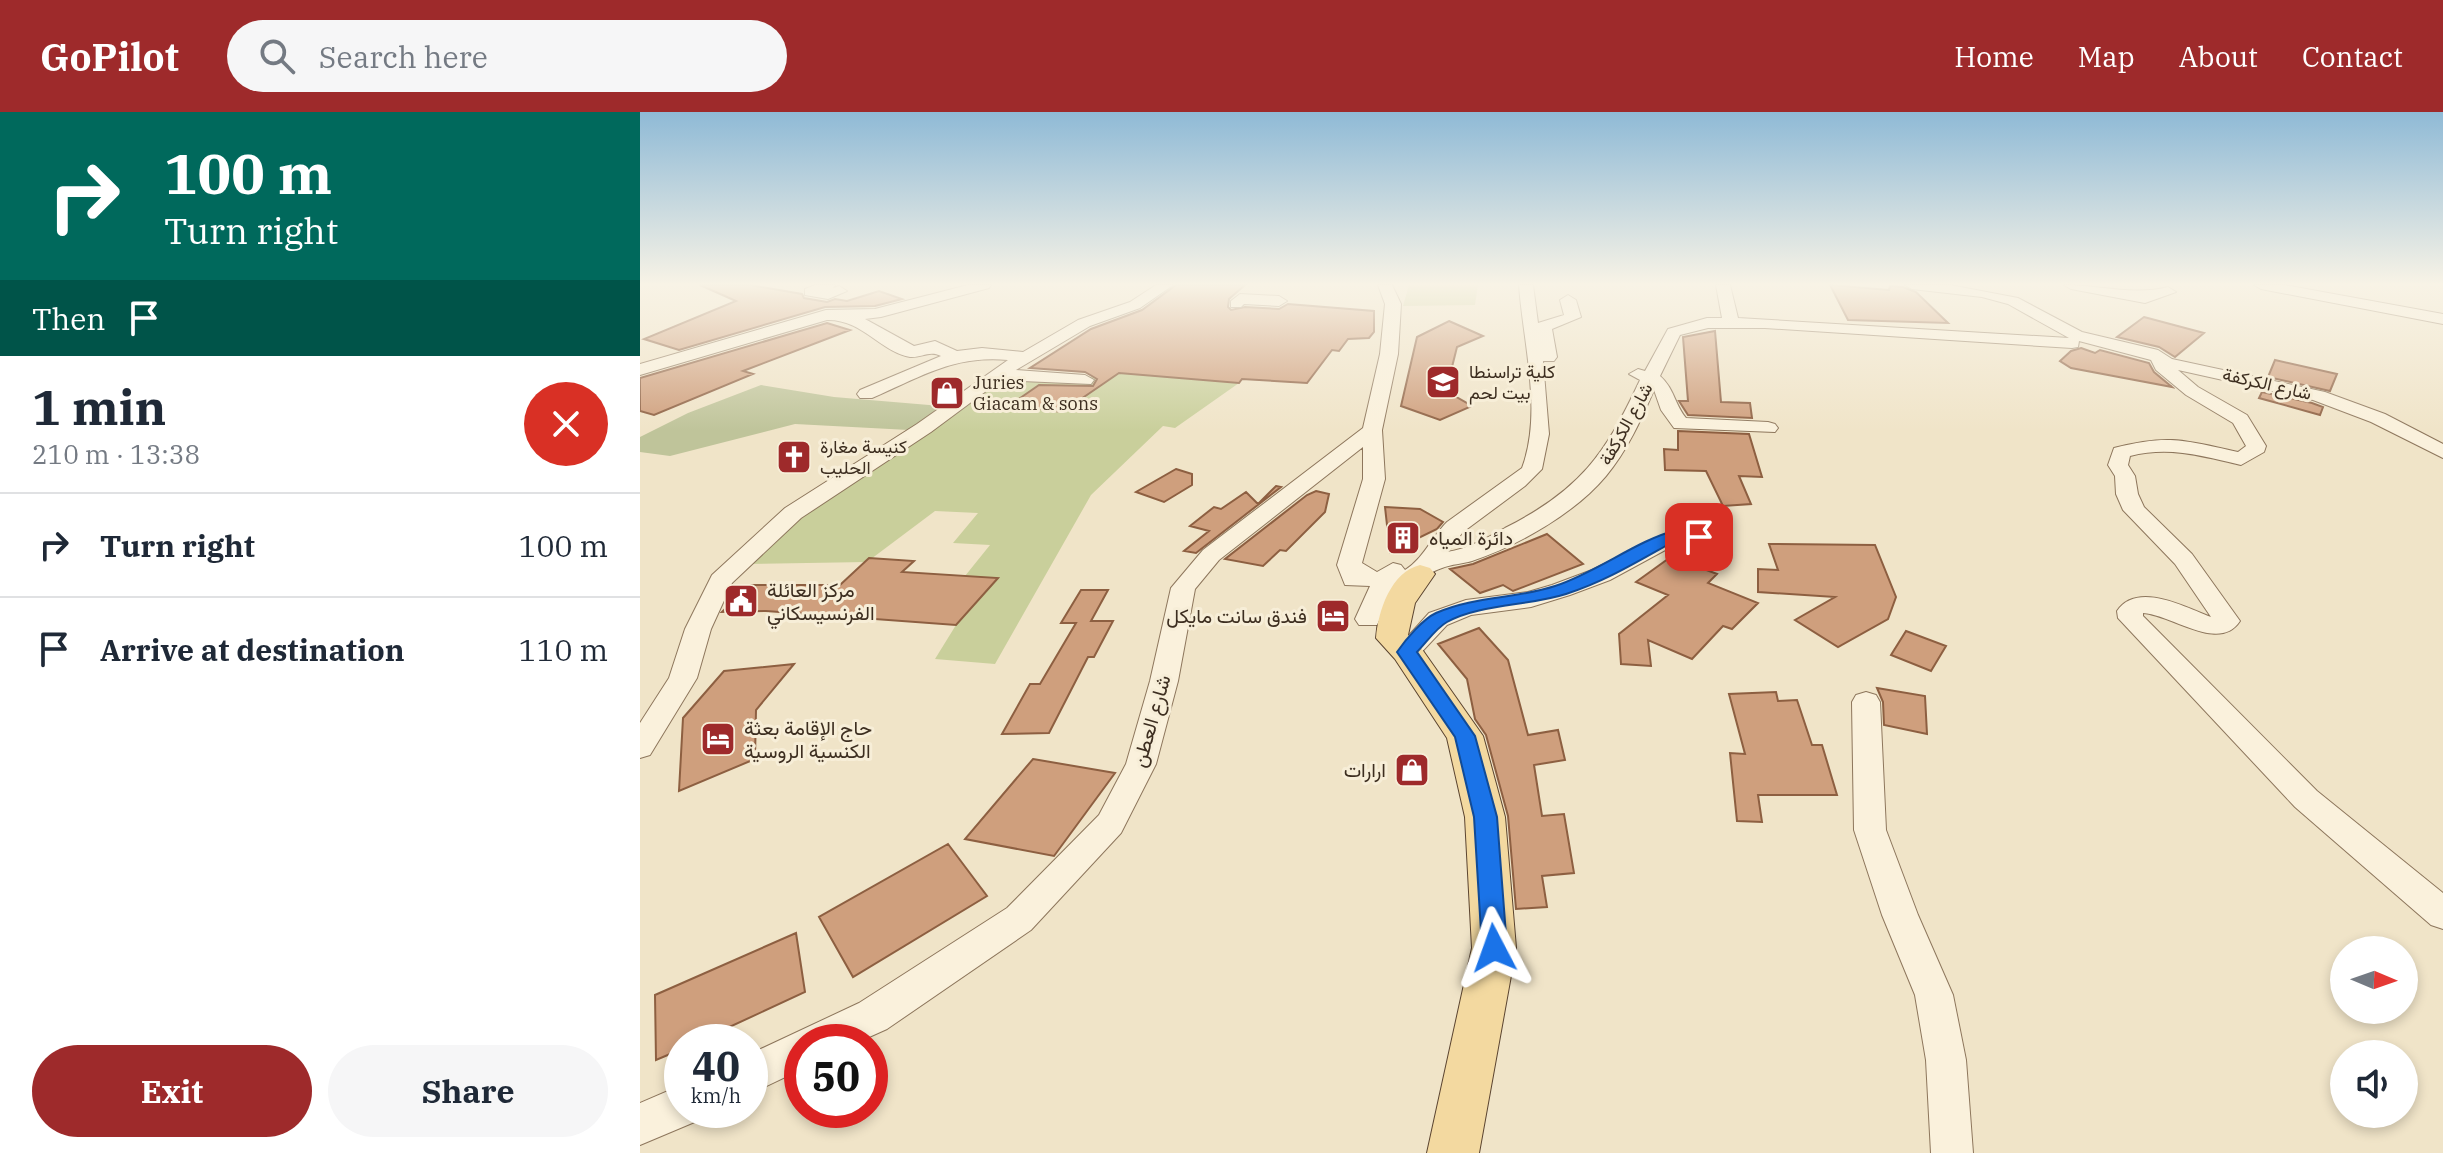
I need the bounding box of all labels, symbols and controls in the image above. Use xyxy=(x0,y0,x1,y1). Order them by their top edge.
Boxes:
search box xyxy=(227,20,787,92)
text: GoPilot xyxy=(40,32,179,81)
icon: search xyxy=(255,34,299,78)
text: Search here xyxy=(319,37,488,76)
text: Home xyxy=(1954,38,2034,75)
text: Map xyxy=(2078,38,2135,75)
text: About xyxy=(2179,38,2258,75)
text: Contact xyxy=(2302,38,2403,75)
text: 100 m xyxy=(164,137,332,209)
icon: right xyxy=(32,144,136,248)
text: Turn right xyxy=(164,207,338,254)
icon: arrive xyxy=(122,296,166,340)
text: Then xyxy=(32,299,106,338)
place label: كلية تراسنطا بيت لحم xyxy=(1469,360,1555,405)
street label: شارع الكركفة xyxy=(2220,362,2314,406)
school or university icon: كلية تراسنطا بيت لحم xyxy=(1424,363,1462,401)
place label: Juries Giacam & sons xyxy=(973,371,1098,415)
shop icon: Juries Giacam & sons xyxy=(928,374,966,412)
text: 1 min xyxy=(32,376,166,438)
street label: شارع الكركفة xyxy=(1594,379,1658,469)
button: close xyxy=(524,382,608,466)
place label: كنيسة مغارة الحليب xyxy=(820,435,907,479)
text: 210 m · 13:38 xyxy=(32,437,200,471)
church icon: كنيسة مغارة الحليب xyxy=(775,438,813,476)
pin xyxy=(1665,503,1733,571)
icon: arrive xyxy=(1677,515,1721,559)
building icon: دائرة المياه xyxy=(1384,519,1422,557)
icon: right xyxy=(32,523,76,567)
place label: دائرة المياه xyxy=(1429,524,1513,551)
text: Turn right xyxy=(100,526,255,565)
text: 100 m xyxy=(518,526,608,565)
place label: مركز العائلة الفرنسيسكاني xyxy=(767,576,875,630)
public building icon: مركز العائلة الفرنسيسكاني xyxy=(722,582,760,620)
hotel icon: فندق سانت مايكل xyxy=(1314,597,1352,635)
place label: فندق سانت مايكل xyxy=(1166,602,1307,629)
icon: arrive xyxy=(32,627,76,671)
text: Arrive at destination xyxy=(100,630,405,669)
text: 110 m xyxy=(518,630,608,669)
street label: شارع العطن xyxy=(1124,672,1178,770)
place label: حاج الإقامة بعثة الكنسية الروسية xyxy=(744,714,872,764)
hotel icon: حاج الإقامة بعثة الكنسية الروسية xyxy=(699,720,737,758)
shop icon: ارارات xyxy=(1393,751,1431,789)
place label: ارارات xyxy=(1344,756,1386,783)
position arrow xyxy=(1452,906,1536,990)
north arrow xyxy=(2330,936,2418,1024)
map controls xyxy=(2330,936,2418,1128)
speed limit sign: 50 xyxy=(784,1024,888,1128)
text: 40 xyxy=(692,1040,740,1092)
button: sound xyxy=(2330,1040,2418,1128)
button: Exit xyxy=(32,1045,312,1137)
button: Share xyxy=(328,1045,608,1137)
text: km/h xyxy=(691,1082,741,1109)

